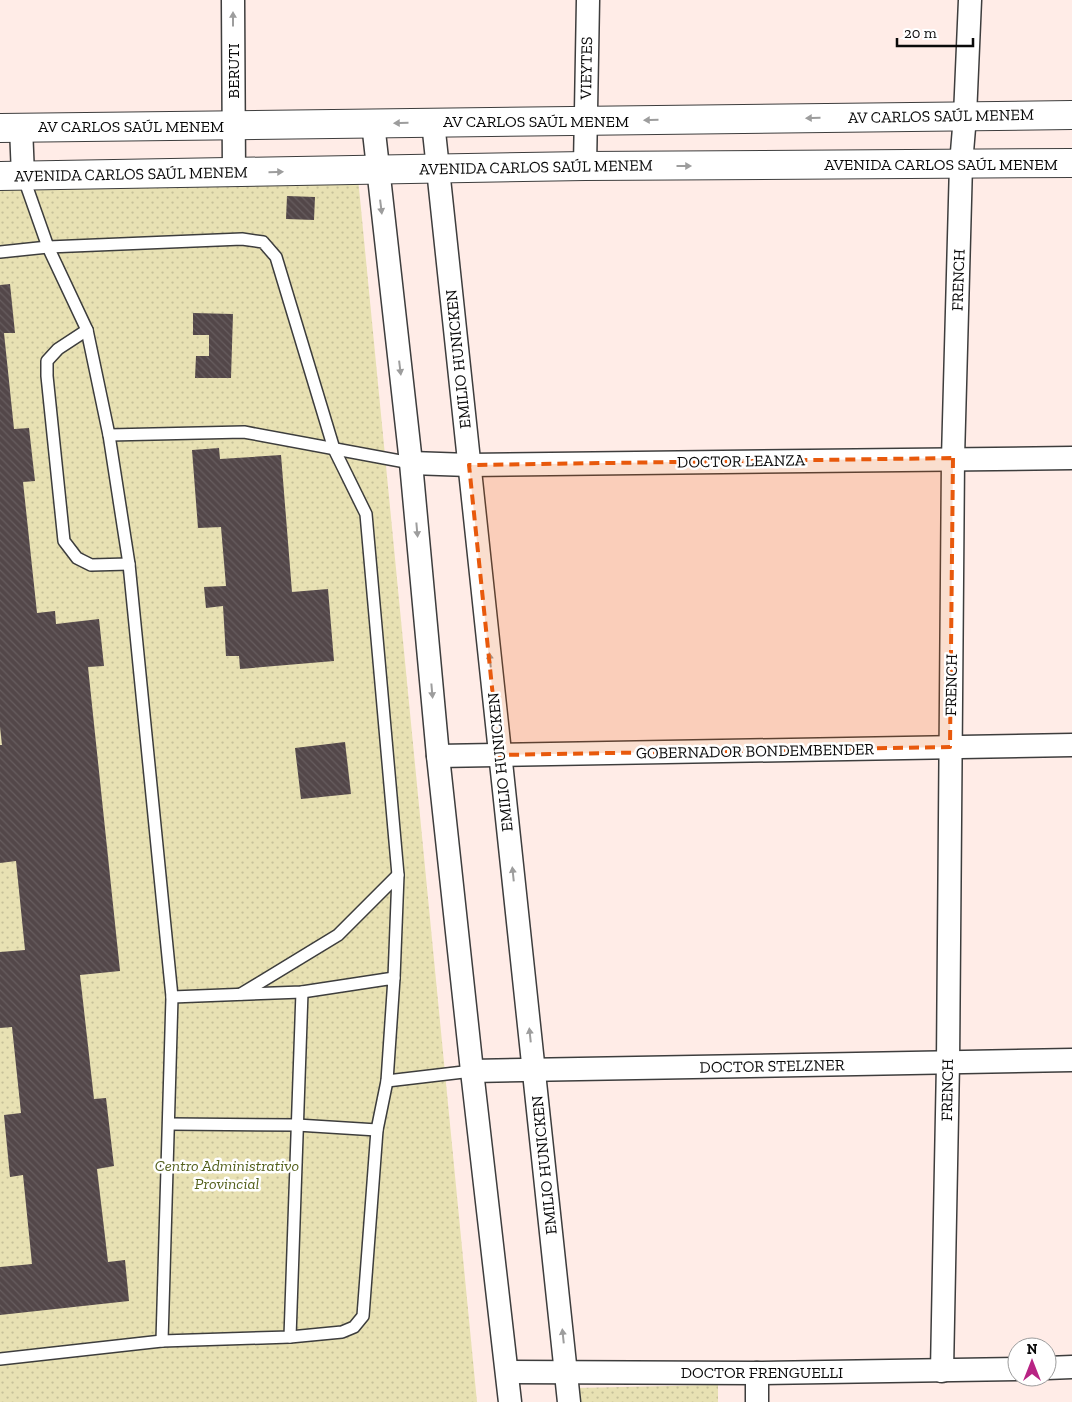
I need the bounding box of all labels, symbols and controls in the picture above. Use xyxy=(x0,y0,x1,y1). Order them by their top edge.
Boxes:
one-way arrow xyxy=(229,11,237,27)
scale bar xyxy=(897,15,973,47)
text: 20 m xyxy=(904,24,937,42)
street label: VIEYTES xyxy=(576,37,596,100)
street label: BERUTI xyxy=(224,43,243,99)
street label: AV CARLOS SAÚL MENEM xyxy=(848,105,1034,127)
street label: AV CARLOS SAÚL MENEM xyxy=(443,112,629,131)
one-way arrow xyxy=(805,114,821,122)
one-way arrow xyxy=(643,116,659,124)
street label: AV CARLOS SAÚL MENEM xyxy=(38,117,224,136)
one-way arrow xyxy=(393,119,409,127)
street label: AVENIDA CARLOS SAÚL MENEM xyxy=(419,155,653,179)
street label: AVENIDA CARLOS SAÚL MENEM xyxy=(824,155,1058,174)
street label: AVENIDA CARLOS SAÚL MENEM xyxy=(14,162,248,186)
one-way arrow xyxy=(676,162,692,170)
one-way arrow xyxy=(268,168,284,176)
one-way arrow xyxy=(377,199,385,215)
street label: FRENCH xyxy=(947,249,969,311)
street label: EMILIO HUNICKEN xyxy=(441,288,475,430)
one-way arrow xyxy=(396,360,404,376)
street label: DOCTOR LEANZA xyxy=(677,450,806,472)
one-way arrow xyxy=(413,522,421,538)
one-way arrow xyxy=(485,652,493,668)
street label: FRENCH xyxy=(941,654,961,716)
one-way arrow xyxy=(428,684,436,700)
street label: EMILIO HUNICKEN xyxy=(483,691,517,833)
street label: GOBERNADOR BONDEMBENDER xyxy=(636,739,874,763)
one-way arrow xyxy=(508,865,516,881)
one-way arrow xyxy=(526,1027,534,1043)
street label: DOCTOR STELZNER xyxy=(699,1055,845,1077)
street label: FRENCH xyxy=(937,1059,957,1121)
street label: EMILIO HUNICKEN xyxy=(527,1094,561,1236)
park label: Centro Administrativo Provincial xyxy=(155,1156,299,1193)
one-way arrow xyxy=(559,1328,567,1344)
north arrow xyxy=(1007,1337,1057,1387)
text: N xyxy=(1027,1341,1038,1358)
street label: DOCTOR FRENGUELLI xyxy=(681,1363,843,1382)

